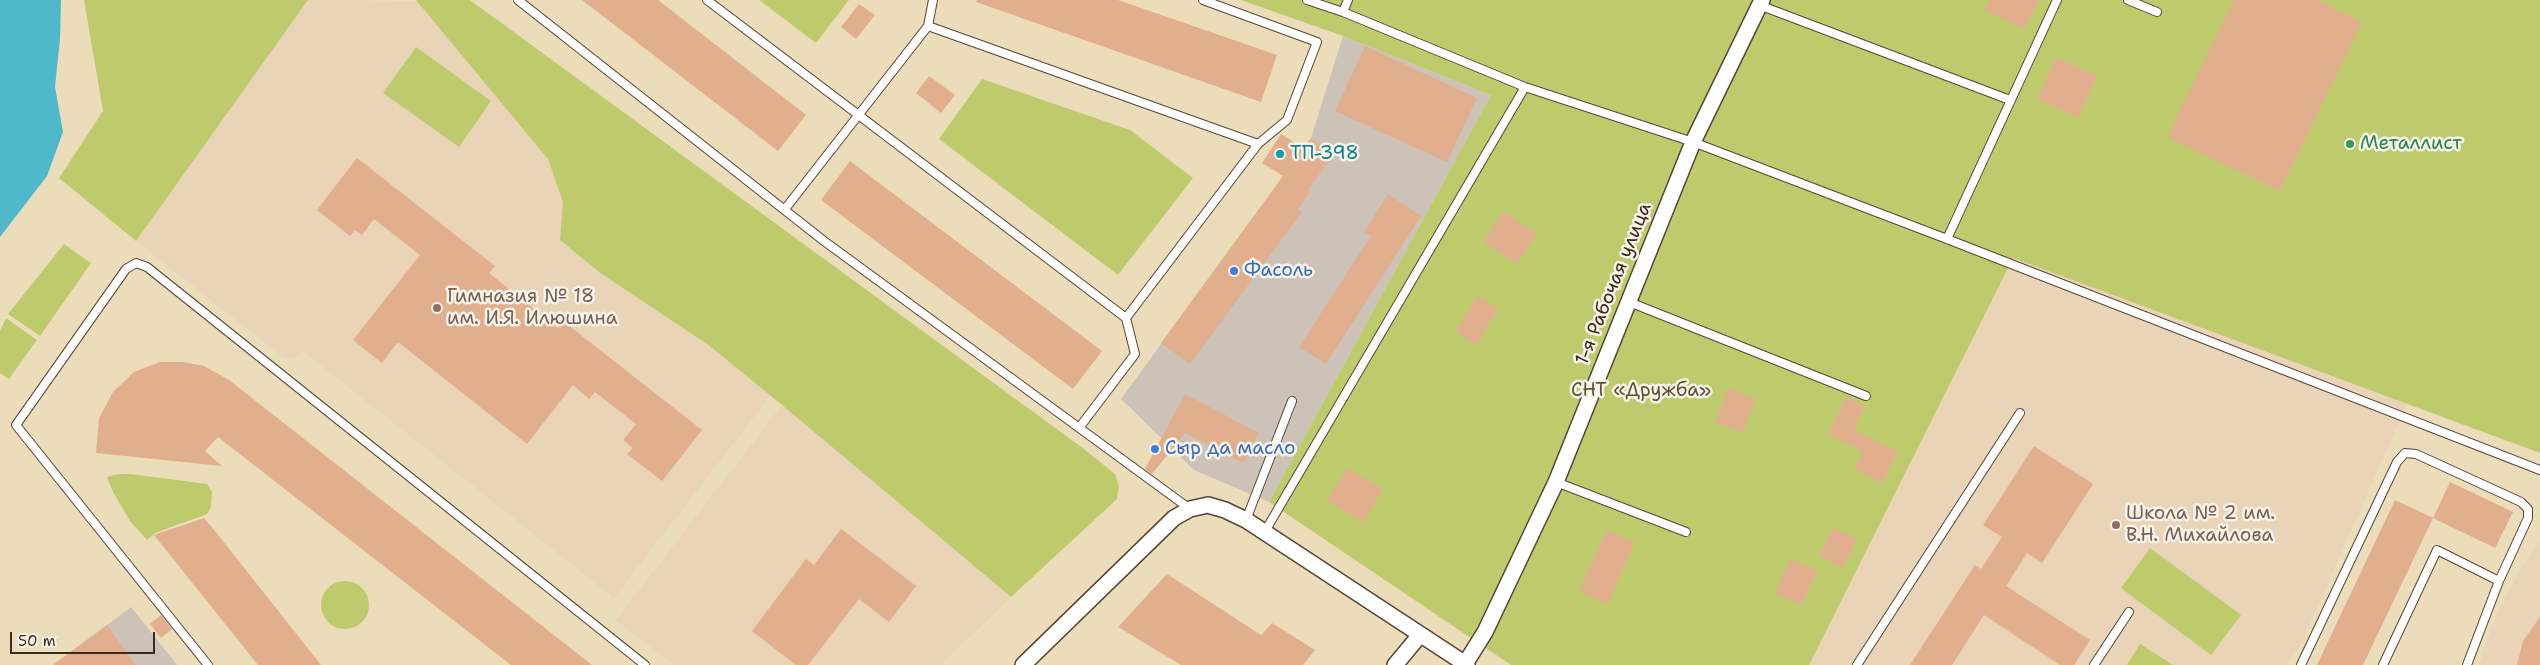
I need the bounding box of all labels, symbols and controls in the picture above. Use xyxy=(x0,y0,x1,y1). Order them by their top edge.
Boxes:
place label: Металлист xyxy=(2360,133,2462,155)
marker: Металлист xyxy=(2344,138,2356,150)
place label: ТП-398 xyxy=(1290,143,1359,165)
marker: ТП-398 xyxy=(1274,148,1286,160)
street label: 1-я Рабочая улица xyxy=(1571,200,1657,368)
place label: Фасоль xyxy=(1244,260,1313,282)
marker: Фасоль xyxy=(1228,265,1240,277)
place label: Гимназия № 18 им. И.Я. Илюшина xyxy=(447,286,618,330)
marker: Гимназия № 18 им. И.Я. Илюшина xyxy=(431,302,443,314)
park label: СНТ «Дружба» xyxy=(1571,380,1711,402)
place label: Сыр да масло xyxy=(1165,438,1295,460)
marker: Сыр да масло xyxy=(1149,443,1161,455)
place label: Школа № 2 им. В.Н. Михайлова xyxy=(2126,503,2275,547)
marker: Школа № 2 им. В.Н. Михайлова xyxy=(2110,519,2122,531)
scale bar xyxy=(12,622,158,654)
text: 50 m xyxy=(18,631,56,651)

